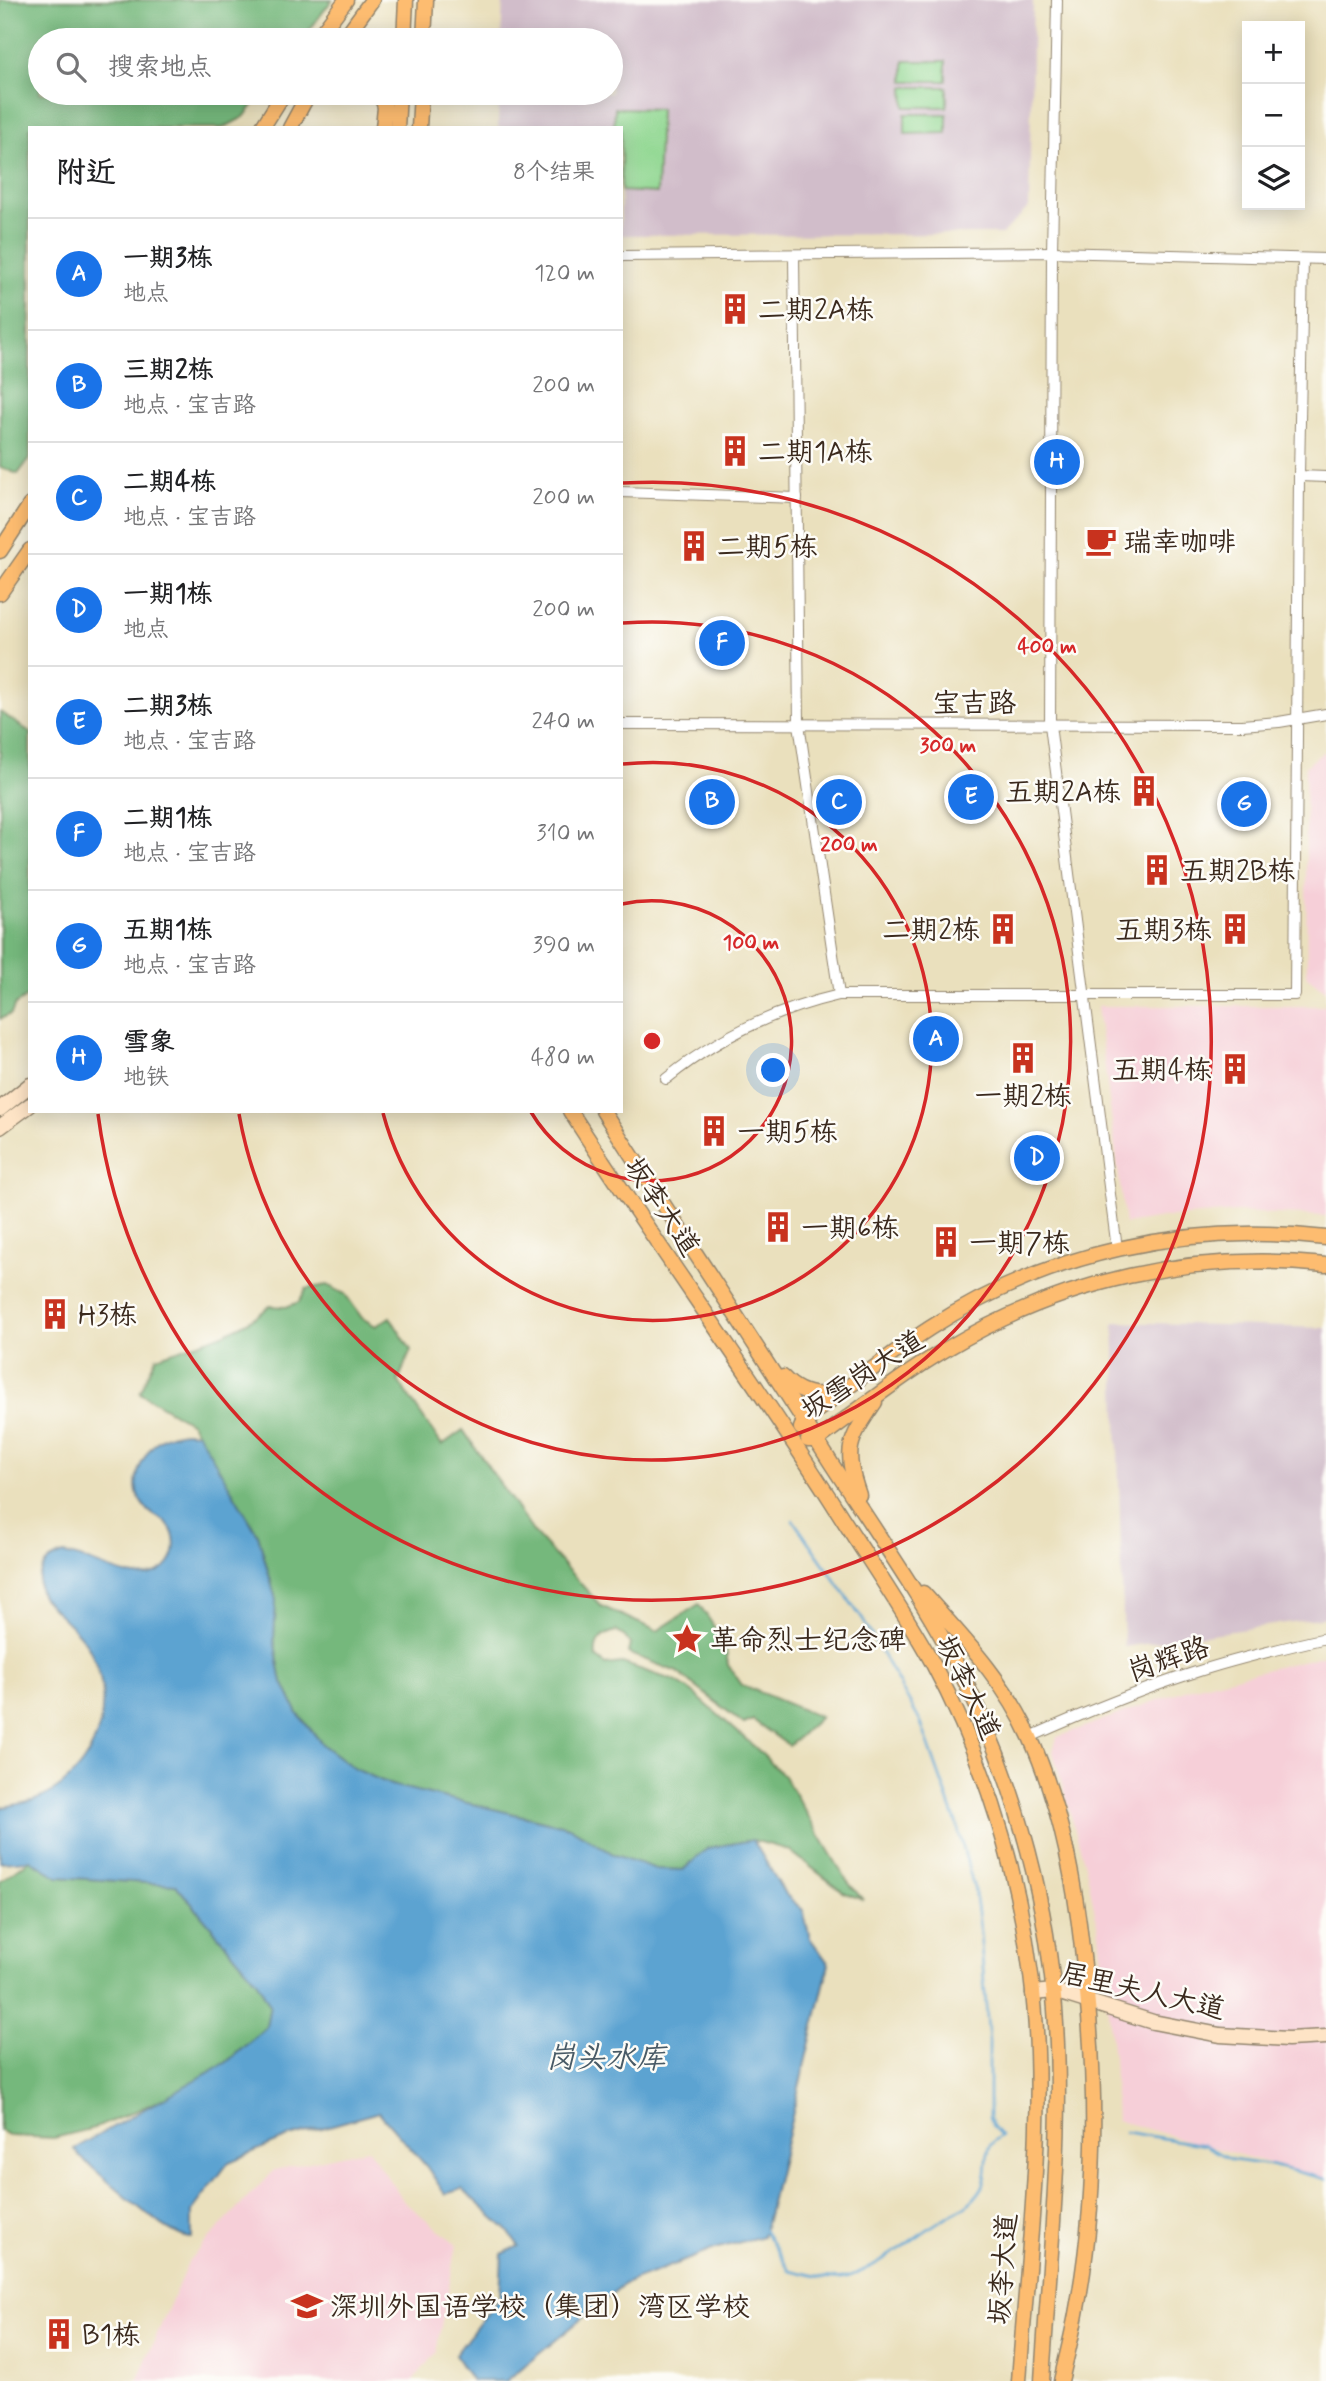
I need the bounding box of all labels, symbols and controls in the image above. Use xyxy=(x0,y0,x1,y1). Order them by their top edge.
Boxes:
map controls xyxy=(1242,21,1305,210)
button: + xyxy=(1242,21,1305,84)
search box xyxy=(28,28,623,105)
icon: search xyxy=(52,48,90,86)
text: 搜索地点 xyxy=(108,51,212,85)
button: − xyxy=(1242,84,1305,147)
button: layers xyxy=(1242,147,1305,210)
text: 附近 xyxy=(56,154,116,193)
text: 8个结果 xyxy=(513,158,595,188)
text: 一期3栋 xyxy=(123,242,213,276)
text: A xyxy=(71,259,87,289)
text: 120 m xyxy=(534,259,595,289)
text: 地点 xyxy=(123,279,169,309)
building icon: 二期2A栋 xyxy=(718,292,752,326)
place label: 二期2A栋 xyxy=(758,293,874,330)
text: 三期2栋 xyxy=(123,354,214,388)
text: B xyxy=(72,371,86,401)
text: 200 m xyxy=(532,371,595,401)
text: 地点 · 宝吉路 xyxy=(123,391,256,421)
building icon: 二期1A栋 xyxy=(718,434,752,468)
place label: 二期1A栋 xyxy=(758,435,873,472)
pin: H xyxy=(1034,436,1080,488)
text: 二期4栋 xyxy=(123,466,216,500)
text: C xyxy=(71,483,87,513)
text: 200 m xyxy=(532,483,595,513)
text: 地点 · 宝吉路 xyxy=(123,503,256,533)
cafe icon: 瑞幸咖啡 xyxy=(1084,524,1118,558)
place label: 瑞幸咖啡 xyxy=(1124,525,1236,562)
building icon: 二期5栋 xyxy=(677,529,711,563)
place label: 二期5栋 xyxy=(717,530,818,567)
text: 一期1栋 xyxy=(123,578,213,612)
text: D xyxy=(71,595,87,625)
text: 200 m xyxy=(532,595,595,625)
text: 地点 xyxy=(123,615,169,645)
pin: F xyxy=(699,617,745,669)
text: 400 m xyxy=(1017,633,1077,661)
street label: 宝吉路 xyxy=(932,686,1016,723)
text: 二期3栋 xyxy=(123,690,213,724)
text: E xyxy=(72,707,86,737)
text: 240 m xyxy=(531,707,595,737)
text: 地点 · 宝吉路 xyxy=(123,727,256,757)
text: 300 m xyxy=(920,732,977,760)
pin: E xyxy=(948,771,994,823)
building icon: 五期2A栋 xyxy=(1127,774,1161,808)
place label: 五期2A栋 xyxy=(1005,775,1121,812)
pin: B xyxy=(689,776,735,828)
pin: C xyxy=(816,776,862,828)
pin: G xyxy=(1221,778,1267,830)
text: 二期1栋 xyxy=(123,802,213,836)
text: F xyxy=(73,819,85,849)
text: 310 m xyxy=(536,819,595,849)
text: 200 m xyxy=(820,831,878,859)
text: 地点 · 宝吉路 xyxy=(123,839,256,869)
building icon: 五期2B栋 xyxy=(1140,853,1174,887)
place label: 五期2B栋 xyxy=(1180,854,1295,891)
building icon: 二期2栋 xyxy=(986,912,1020,946)
building icon: 五期3栋 xyxy=(1218,912,1252,946)
place label: 二期2栋 xyxy=(882,913,980,950)
place label: 五期3栋 xyxy=(1115,913,1212,950)
text: 五期1栋 xyxy=(123,914,213,948)
text: 100 m xyxy=(723,929,779,957)
text: G xyxy=(71,931,87,961)
text: 390 m xyxy=(533,931,595,961)
text: 地点 · 宝吉路 xyxy=(123,951,256,981)
pin: A xyxy=(913,1013,959,1065)
text: 雪象 xyxy=(123,1026,175,1060)
centre of rings xyxy=(640,1029,664,1053)
building icon: 一期2栋 xyxy=(1006,1041,1040,1075)
text: H xyxy=(71,1043,87,1073)
text: 480 m xyxy=(531,1043,595,1073)
building icon: 五期4栋 xyxy=(1218,1052,1252,1086)
your location xyxy=(756,1053,790,1087)
place label: 五期4栋 xyxy=(1112,1053,1212,1090)
text: 地铁 xyxy=(123,1063,169,1093)
place label: 一期2栋 xyxy=(974,1079,1072,1116)
building icon: 一期5栋 xyxy=(697,1114,731,1148)
place label: 一期5栋 xyxy=(737,1115,838,1152)
pin: D xyxy=(1014,1132,1060,1184)
street label: 坂李大道 xyxy=(614,1151,708,1264)
building icon: 一期6栋 xyxy=(761,1210,795,1244)
place label: 一期6栋 xyxy=(801,1211,899,1248)
building icon: 一期7栋 xyxy=(929,1225,963,1259)
place label: 一期7栋 xyxy=(969,1226,1070,1263)
building icon: H3栋 xyxy=(38,1297,72,1331)
place label: H3栋 xyxy=(78,1298,137,1335)
street label: 坂雪岗大道 xyxy=(795,1322,932,1430)
place icon: 革命烈士纪念碑 xyxy=(670,1622,704,1656)
place label: 革命烈士纪念碑 xyxy=(710,1623,906,1660)
street label: 岗辉路 xyxy=(1123,1629,1215,1692)
street label: 坂李大道 xyxy=(926,1630,1008,1747)
street label: 居里夫人大道 xyxy=(1056,1956,1228,2029)
water label: 岗头水库 xyxy=(546,2039,668,2078)
street label: 坂李大道 xyxy=(982,2212,1027,2326)
school or university icon: 深圳外国语学校（集团）湾区学校 xyxy=(290,2289,324,2323)
place label: 深圳外国语学校（集团）湾区学校 xyxy=(330,2290,750,2327)
building icon: B1栋 xyxy=(42,2317,76,2351)
place label: B1栋 xyxy=(82,2318,140,2355)

